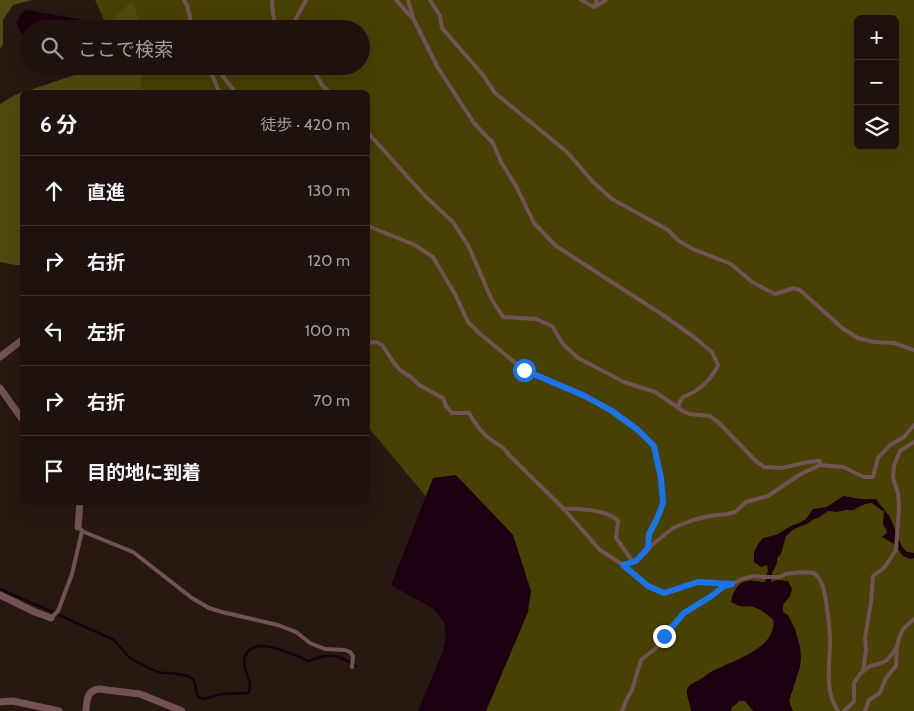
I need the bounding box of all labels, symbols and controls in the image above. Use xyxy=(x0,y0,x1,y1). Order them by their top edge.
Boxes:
map controls xyxy=(854,15,899,150)
button: + xyxy=(854,15,899,60)
search box xyxy=(20,20,370,75)
icon: search xyxy=(38,34,66,62)
text: ここで検索 xyxy=(78,38,173,61)
button: − xyxy=(854,60,899,105)
button: layers xyxy=(854,105,899,150)
text: 6 分 xyxy=(40,112,78,137)
text: 徒歩 · 420 m xyxy=(261,115,350,134)
icon: ahead xyxy=(40,177,68,205)
text: 直進 xyxy=(87,181,125,204)
text: 130 m xyxy=(307,181,350,200)
icon: right xyxy=(40,247,68,275)
text: 右折 xyxy=(87,251,125,274)
text: 120 m xyxy=(308,251,350,270)
icon: left xyxy=(40,317,68,345)
text: 左折 xyxy=(87,321,125,344)
text: 100 m xyxy=(305,321,350,340)
route start xyxy=(513,359,536,382)
icon: right xyxy=(40,387,68,415)
text: 右折 xyxy=(87,391,125,414)
text: 70 m xyxy=(313,391,350,410)
icon: arrive xyxy=(40,457,68,485)
text: 目的地に到着 xyxy=(87,461,201,484)
route end xyxy=(653,625,676,648)

